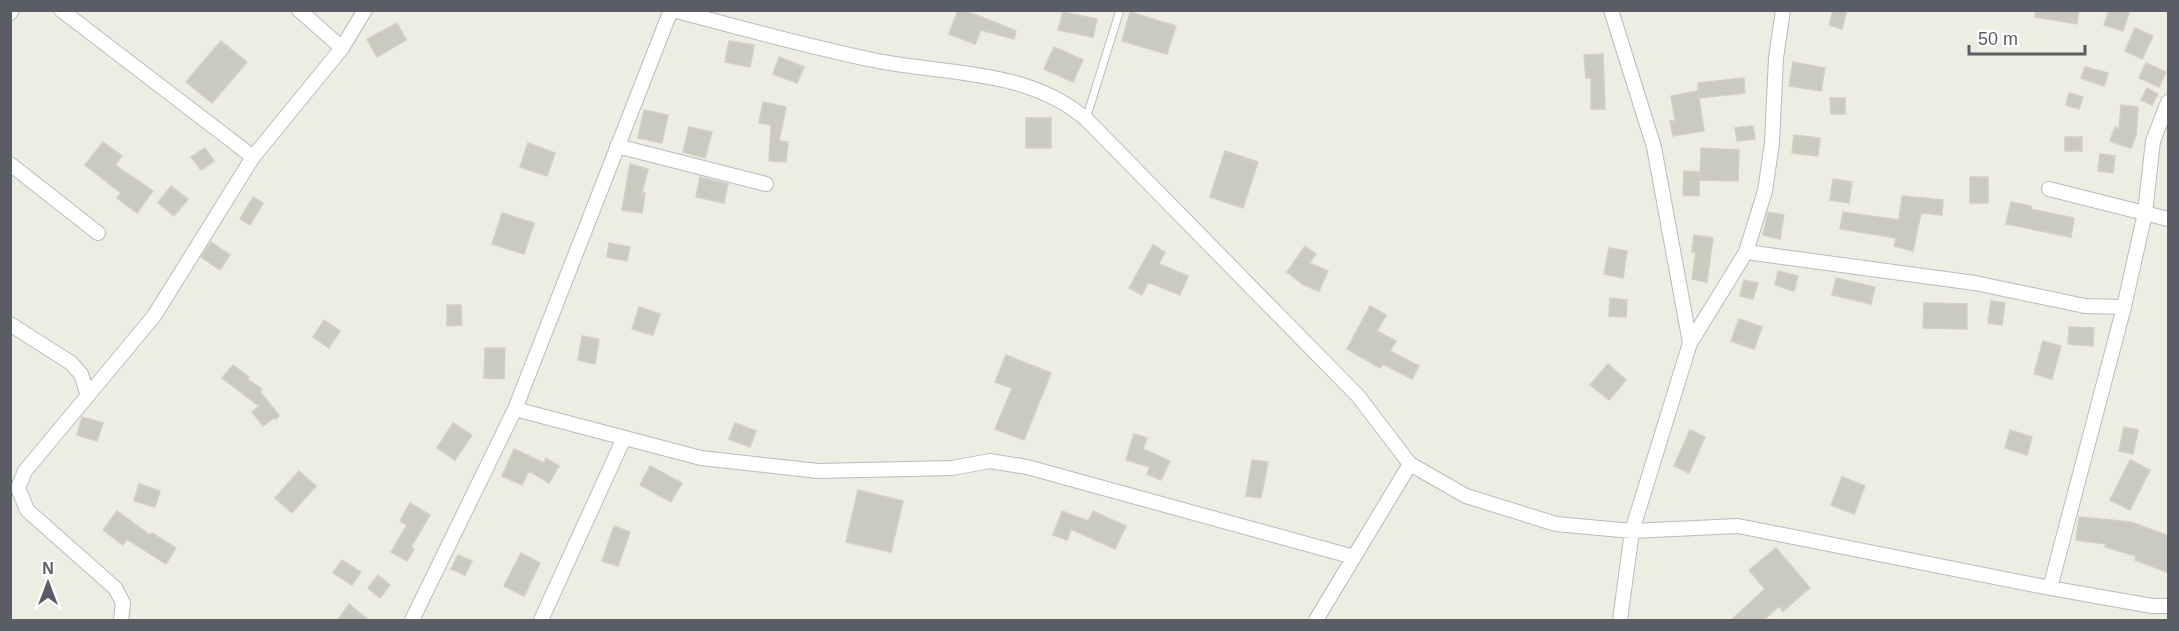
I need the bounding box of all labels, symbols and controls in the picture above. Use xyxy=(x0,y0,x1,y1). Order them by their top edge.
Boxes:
scale bar xyxy=(1969,18,2084,56)
text: 50 m xyxy=(1978,29,2018,49)
north arrow xyxy=(18,553,78,613)
text: N xyxy=(42,560,54,577)

